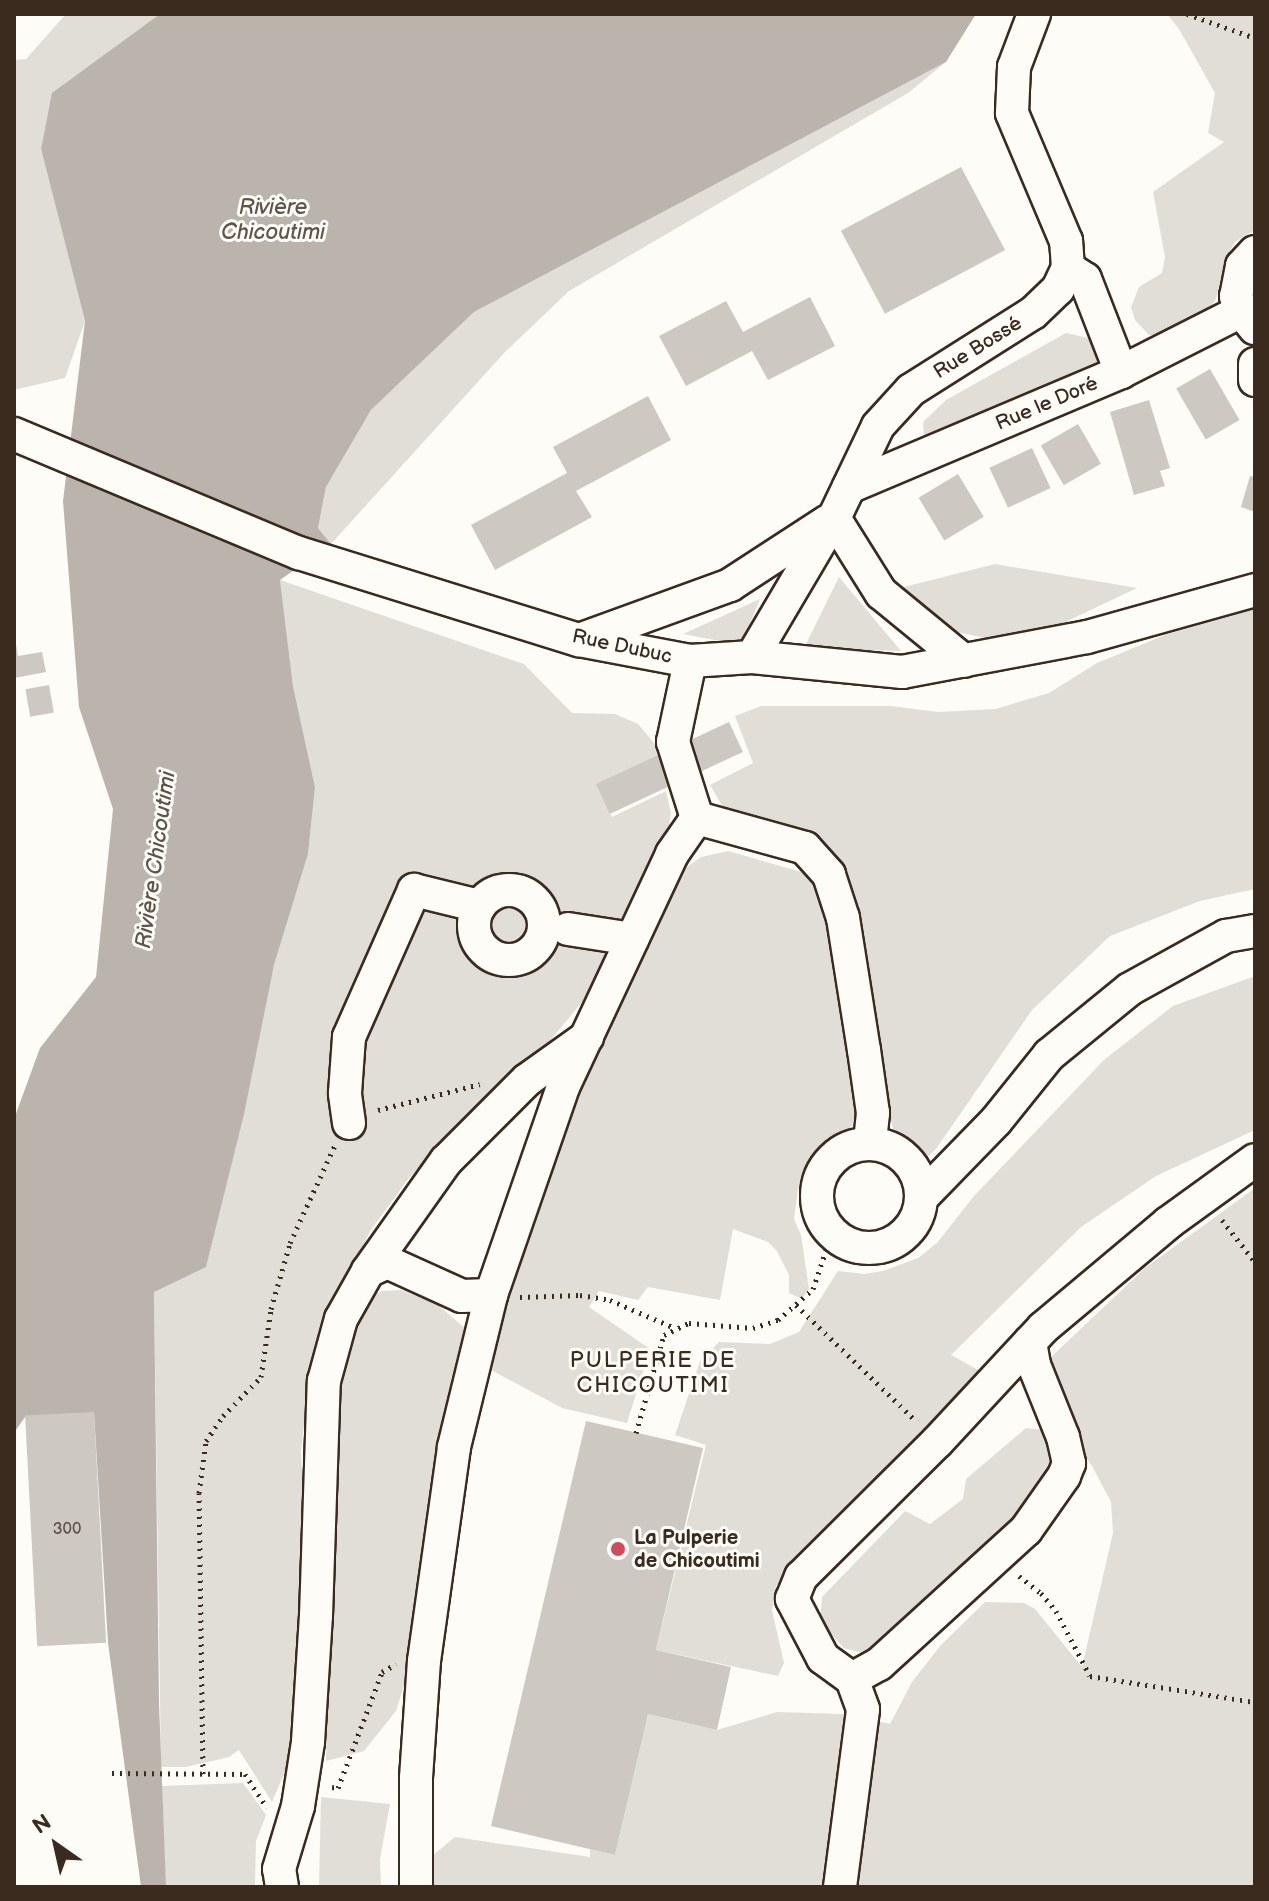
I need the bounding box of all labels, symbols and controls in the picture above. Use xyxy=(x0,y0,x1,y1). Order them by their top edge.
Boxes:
water label: Rivière Chicoutimi xyxy=(221,194,325,246)
street label: Rue Bossé xyxy=(929,311,1027,385)
street label: Rue le Doré xyxy=(992,372,1102,436)
street label: Rue Dubuc xyxy=(570,625,674,669)
water label: Rivière Chicoutimi xyxy=(131,770,181,950)
district label: PULPERIE DE CHICOUTIMI xyxy=(570,1347,736,1398)
house number: 300 xyxy=(53,1520,81,1540)
place label: La Pulperie de Chicoutimi xyxy=(634,1526,760,1573)
marker: La Pulperie de Chicoutimi xyxy=(609,1540,627,1558)
north arrow xyxy=(16,1805,96,1885)
text: N xyxy=(28,1809,57,1841)

